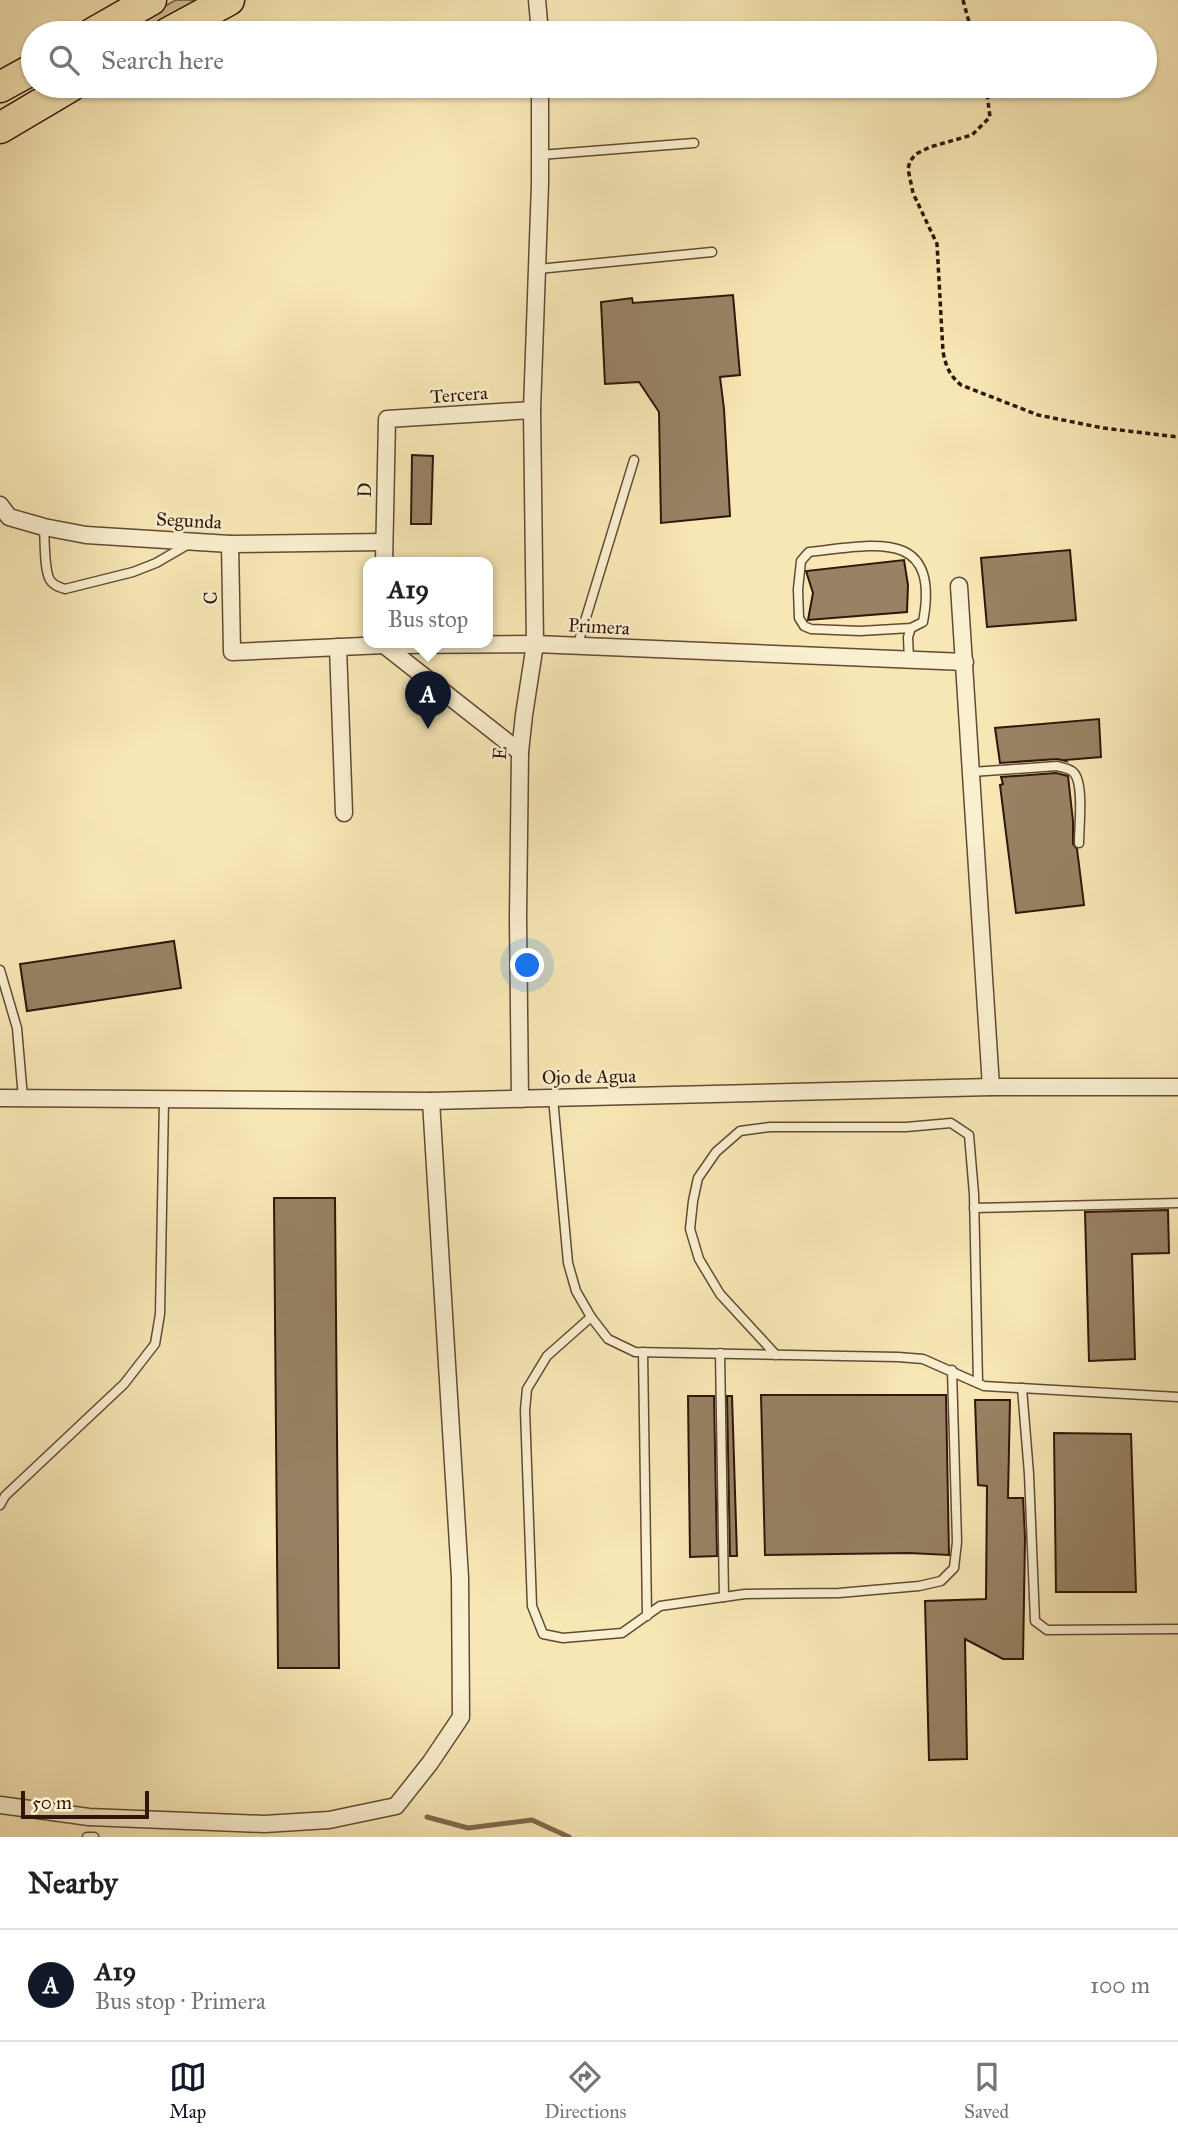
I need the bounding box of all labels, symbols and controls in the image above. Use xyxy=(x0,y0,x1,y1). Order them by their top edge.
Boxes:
search box xyxy=(21,21,1157,98)
icon: search xyxy=(45,41,83,79)
text: Search here xyxy=(101,44,224,76)
street label: Tercera xyxy=(430,381,489,408)
street label: D xyxy=(353,482,376,498)
street label: Segunda xyxy=(155,507,223,535)
popup xyxy=(363,557,493,648)
text: A19 xyxy=(388,573,429,605)
street label: C xyxy=(199,591,222,605)
text: Bus stop xyxy=(388,605,468,633)
street label: Primera xyxy=(567,613,632,640)
pin: A xyxy=(405,671,451,729)
street label: E xyxy=(488,745,511,760)
your location xyxy=(510,948,544,982)
street label: Ojo de Agua xyxy=(542,1064,637,1090)
scale bar xyxy=(21,1788,149,1820)
text: 50 m xyxy=(32,1791,72,1814)
text: Nearby xyxy=(28,1865,118,1901)
text: A19 xyxy=(95,1955,137,1987)
text: A xyxy=(43,1971,59,1999)
text: 100 m xyxy=(1090,1971,1150,1999)
text: Bus stop · Primera xyxy=(95,1987,266,2015)
tab: Map xyxy=(169,2058,207,2123)
tab: Directions xyxy=(544,2058,626,2123)
tab: Saved xyxy=(964,2058,1009,2123)

